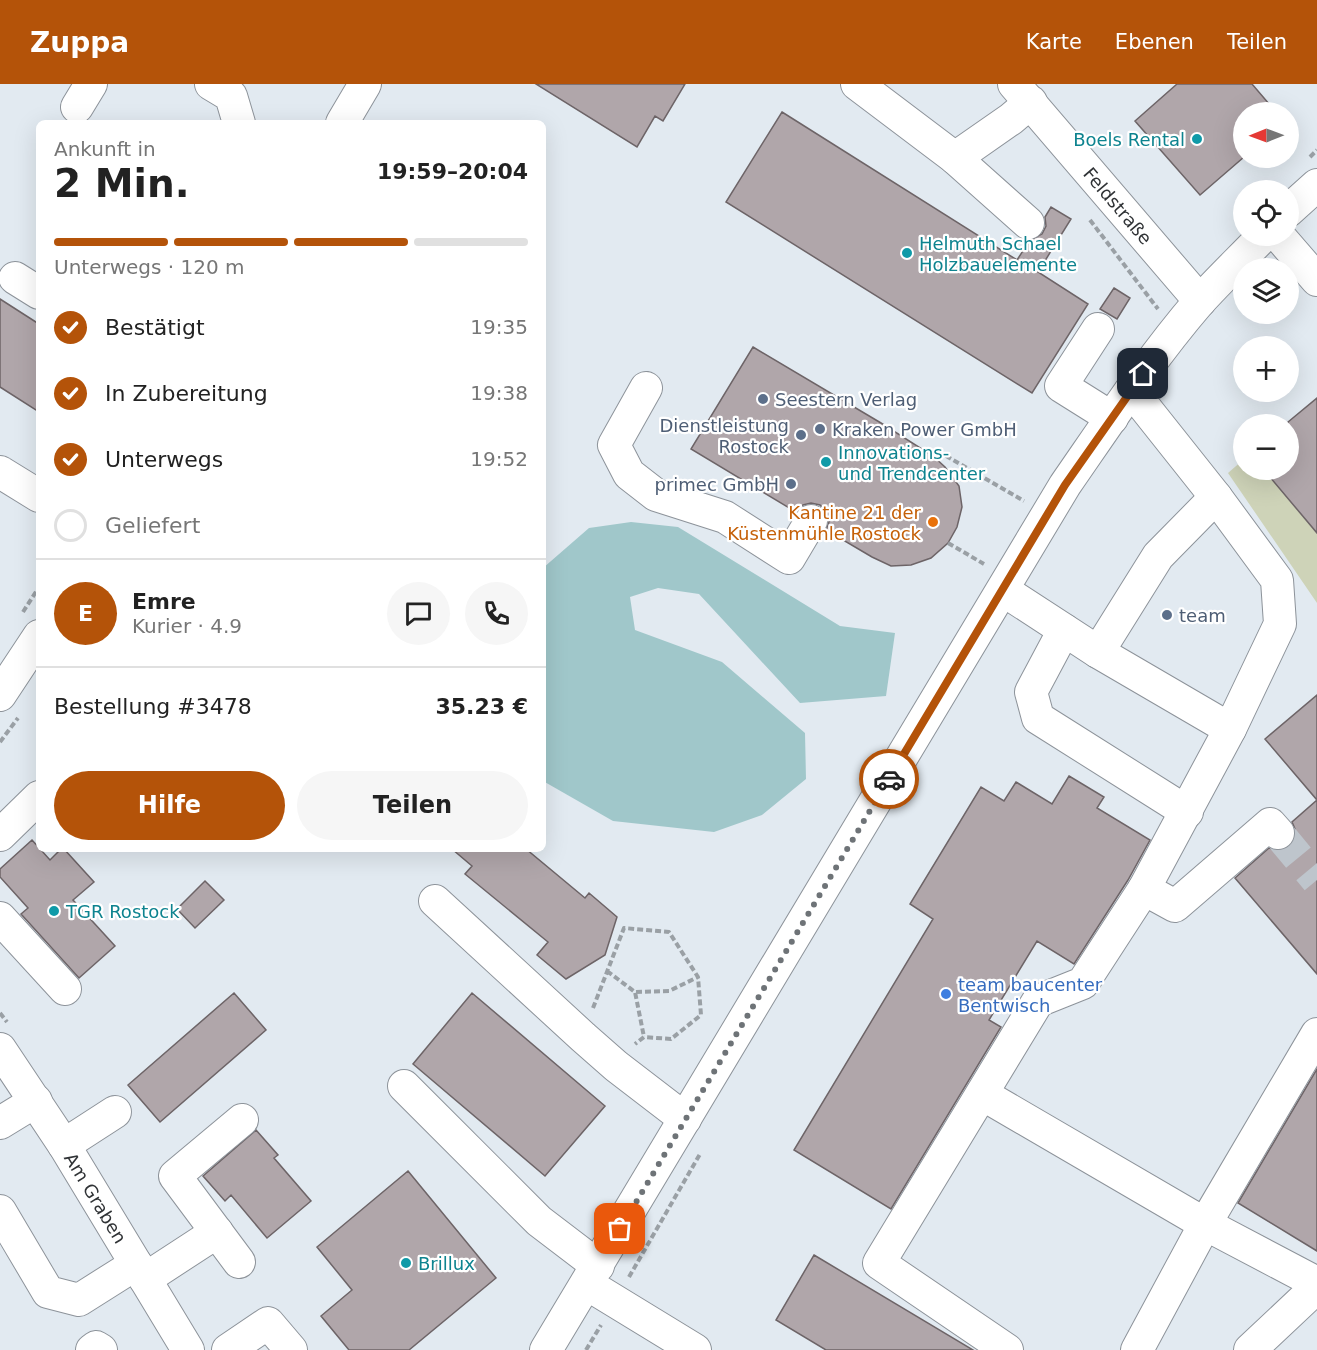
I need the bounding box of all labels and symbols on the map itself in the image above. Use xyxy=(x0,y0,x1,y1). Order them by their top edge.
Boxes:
north arrow xyxy=(1233,102,1299,168)
place label: Boels Rental xyxy=(1073,129,1185,150)
marker: Boels Rental xyxy=(1190,132,1204,146)
street label: Feldstraße xyxy=(1079,163,1157,248)
place label: Helmuth Schael Holzbauelemente xyxy=(919,233,1077,275)
marker: Helmuth Schael Holzbauelemente xyxy=(900,246,914,260)
pin xyxy=(1117,348,1168,399)
place label: Seestern Verlag xyxy=(775,389,917,410)
marker: Seestern Verlag xyxy=(756,392,770,406)
place label: Dienstleistung Rostock xyxy=(659,415,790,457)
place label: Kraken Power GmbH xyxy=(832,419,1017,440)
marker: Kraken Power GmbH xyxy=(813,422,827,436)
marker: Dienstleistung Rostock xyxy=(794,428,808,442)
place label: Innovations- und Trendcenter xyxy=(838,442,986,484)
marker: Innovations- und Trendcenter xyxy=(819,455,833,469)
place label: primec GmbH xyxy=(655,474,779,495)
marker: primec GmbH xyxy=(784,477,798,491)
place label: Kantine 21 der Küstenmühle Rostock xyxy=(727,502,922,544)
marker: Kantine 21 der Küstenmühle Rostock xyxy=(926,515,940,529)
place label: team xyxy=(1179,605,1226,626)
marker: team xyxy=(1160,608,1174,622)
courier xyxy=(859,749,919,809)
place label: TGR Rostock xyxy=(65,901,180,922)
marker: TGR Rostock xyxy=(47,904,61,918)
place label: team baucenter Bentwisch xyxy=(958,974,1103,1016)
marker: team baucenter Bentwisch xyxy=(939,987,953,1001)
street label: Am Graben xyxy=(61,1149,131,1247)
pin xyxy=(594,1203,645,1254)
place label: Brillux xyxy=(418,1253,475,1274)
marker: Brillux xyxy=(399,1256,413,1270)

